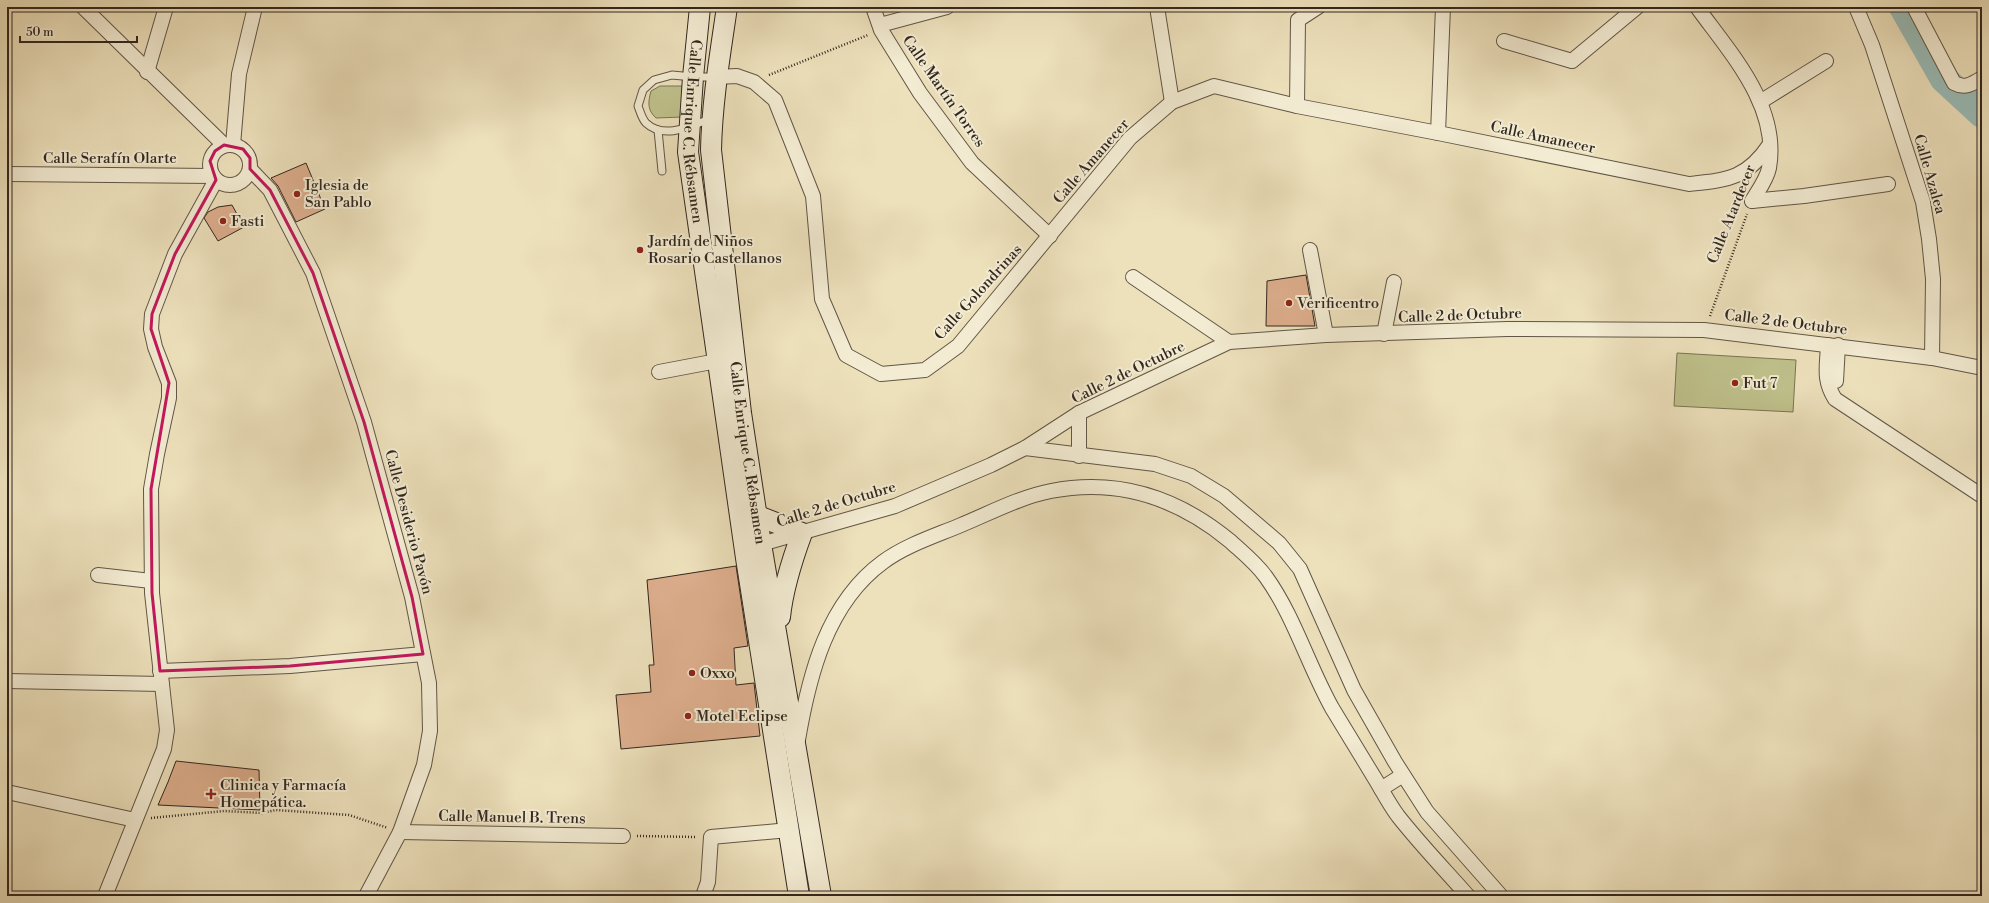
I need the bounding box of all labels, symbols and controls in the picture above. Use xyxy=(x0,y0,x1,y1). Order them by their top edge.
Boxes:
scale bar xyxy=(20,18,137,44)
text: 50 m xyxy=(26,25,54,40)
street label: Calle Martín Torres xyxy=(898,32,989,151)
street label: Calle Enrique C. Rébsamen xyxy=(678,39,707,225)
street label: Calle Amanecer xyxy=(1049,114,1134,208)
street label: Calle Amanecer xyxy=(1489,117,1598,158)
street label: Calle Azalea xyxy=(1909,132,1950,217)
street label: Calle Serafín Olarte xyxy=(43,149,177,168)
street label: Calle Atardecer xyxy=(1703,161,1760,266)
place label: Iglesia de San Pablo xyxy=(305,176,372,212)
marker: Iglesia de San Pablo xyxy=(292,189,302,199)
place label: Fasti xyxy=(231,212,265,231)
marker: Fasti xyxy=(218,216,228,226)
place label: Jardín de Niños Rosario Castellanos xyxy=(647,232,782,268)
street label: Calle Golondrinas xyxy=(930,241,1026,344)
marker: Jardín de Niños Rosario Castellanos xyxy=(635,245,645,255)
place label: Verificentro xyxy=(1296,294,1379,313)
marker: Verificentro xyxy=(1284,298,1294,308)
street label: Calle 2 de Octubre xyxy=(1398,304,1522,327)
street label: Calle 2 de Octubre xyxy=(1723,306,1849,339)
street label: Calle 2 de Octubre xyxy=(1068,337,1188,408)
street label: Calle Enrique C. Rébsamen xyxy=(725,360,770,546)
place label: Fut 7 xyxy=(1743,374,1778,393)
marker: Fut 7 xyxy=(1730,378,1740,388)
street label: Calle Desiderio Pavón xyxy=(380,448,437,597)
street label: Calle 2 de Octubre xyxy=(774,477,898,532)
place label: Oxxo xyxy=(700,664,735,683)
marker: Oxxo xyxy=(687,668,697,678)
place label: Motel Eclipse xyxy=(696,707,788,726)
marker: Motel Eclipse xyxy=(683,711,693,721)
place label: Clinica y Farmacía Homepática. xyxy=(220,776,347,812)
marker: Clinica y Farmacía Homepática. xyxy=(205,788,217,800)
street label: Calle Manuel B. Trens xyxy=(438,807,586,828)

